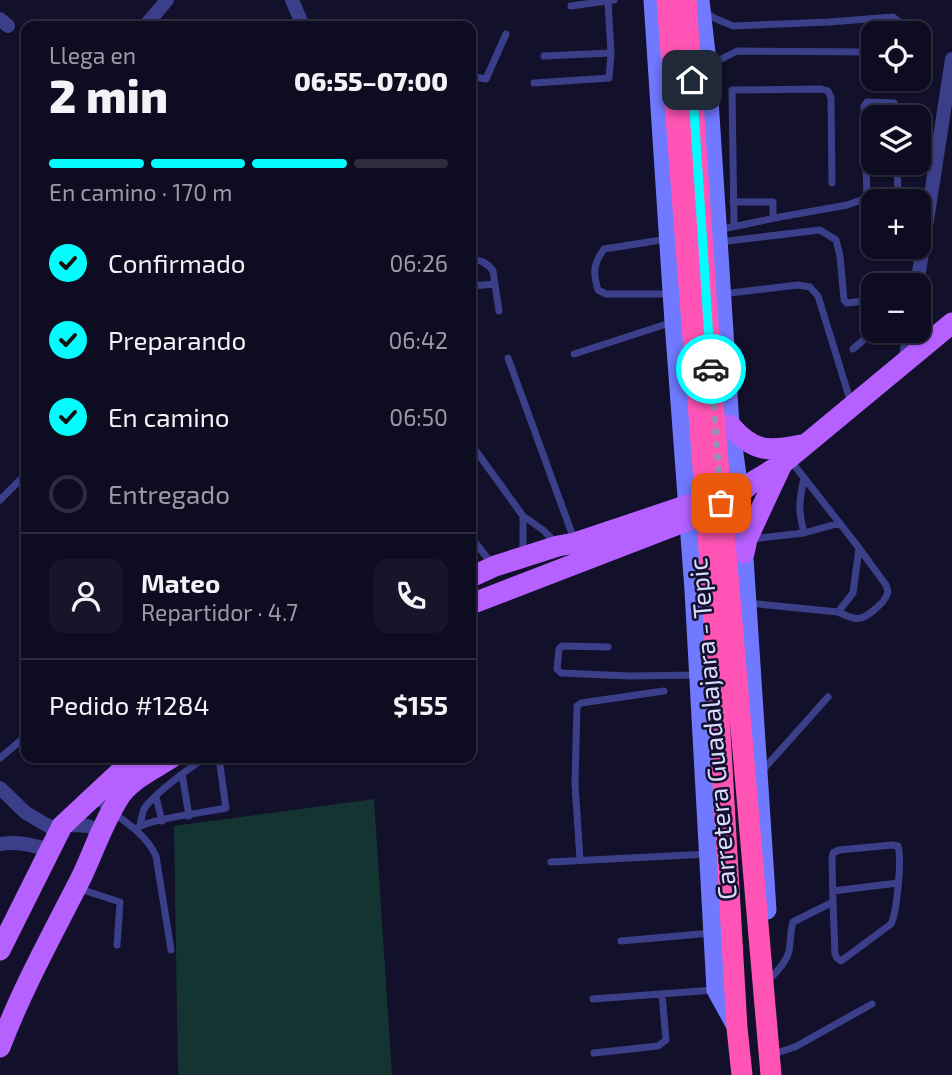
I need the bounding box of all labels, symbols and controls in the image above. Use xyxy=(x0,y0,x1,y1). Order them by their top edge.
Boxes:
map controls xyxy=(861,21,931,343)
button: locate xyxy=(861,21,931,91)
text: Llega en xyxy=(49,41,136,69)
pin xyxy=(662,50,722,110)
icon: home xyxy=(673,61,711,99)
text: 06:55–07:00 xyxy=(294,65,448,96)
text: 2 min xyxy=(49,67,168,122)
button: layers xyxy=(861,105,931,175)
text: En camino · 170 m xyxy=(49,178,232,206)
button: + xyxy=(861,189,931,259)
icon: check xyxy=(49,244,87,282)
text: Confirmado xyxy=(108,247,246,278)
text: 06:26 xyxy=(389,249,448,277)
button: − xyxy=(861,273,931,343)
icon: check xyxy=(49,321,87,359)
text: Preparando xyxy=(108,324,246,355)
text: 06:42 xyxy=(388,326,448,354)
courier xyxy=(676,334,746,404)
icon: car xyxy=(692,350,730,388)
icon: check xyxy=(49,398,87,436)
text: En camino xyxy=(108,401,230,432)
text: 06:50 xyxy=(389,403,448,431)
pin xyxy=(691,473,751,533)
text: Entregado xyxy=(108,478,230,509)
icon: bag xyxy=(702,484,740,522)
street label: Carretera Guadalajara - Tepic xyxy=(681,557,742,901)
button: person xyxy=(49,559,123,633)
button: phone xyxy=(374,559,448,633)
text: Mateo xyxy=(141,567,220,598)
text: Repartidor · 4.7 xyxy=(141,598,298,626)
text: Pedido #1284 xyxy=(49,689,210,720)
text: $155 xyxy=(393,689,448,720)

